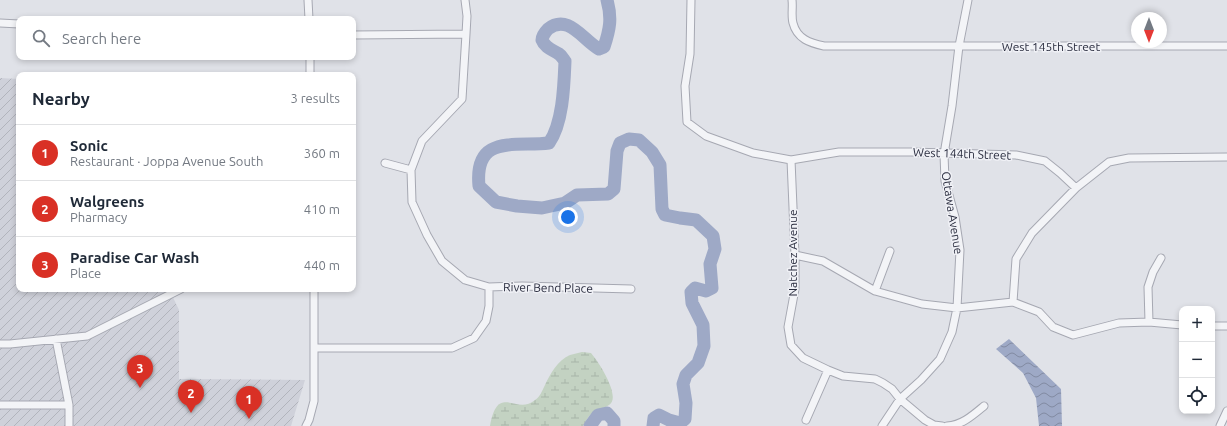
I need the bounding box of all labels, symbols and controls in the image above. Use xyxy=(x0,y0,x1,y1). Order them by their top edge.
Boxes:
north arrow xyxy=(1131,12,1167,48)
search box xyxy=(16,16,356,60)
icon: search xyxy=(30,27,52,49)
text: Search here xyxy=(62,30,141,47)
street label: West 145th Street xyxy=(1002,40,1100,53)
text: Nearby xyxy=(32,89,90,108)
text: 3 results xyxy=(290,91,340,105)
text: Sonic xyxy=(70,137,108,154)
street label: West 144th Street xyxy=(913,145,1012,162)
text: 1 xyxy=(41,146,49,160)
text: 360 m xyxy=(304,146,340,160)
text: Restaurant · Joppa Avenue South xyxy=(70,154,263,168)
street label: Ottawa Avenue xyxy=(940,171,965,255)
text: Walgreens xyxy=(70,193,144,210)
text: 2 xyxy=(41,202,49,216)
text: 410 m xyxy=(304,202,340,216)
your location xyxy=(558,207,578,227)
street label: Natchez Avenue xyxy=(786,209,799,297)
text: Pharmacy xyxy=(70,210,127,224)
text: Paradise Car Wash xyxy=(70,249,199,266)
text: 3 xyxy=(41,258,49,272)
text: 440 m xyxy=(304,258,340,272)
text: Place xyxy=(70,266,101,280)
street label: River Bend Place xyxy=(503,280,593,295)
map controls xyxy=(1179,306,1215,414)
button: + xyxy=(1179,306,1215,342)
button: − xyxy=(1179,342,1215,378)
pin: 3 xyxy=(127,355,153,388)
button: locate xyxy=(1179,378,1215,414)
pin: 2 xyxy=(178,380,204,413)
pin: 1 xyxy=(236,386,262,419)

